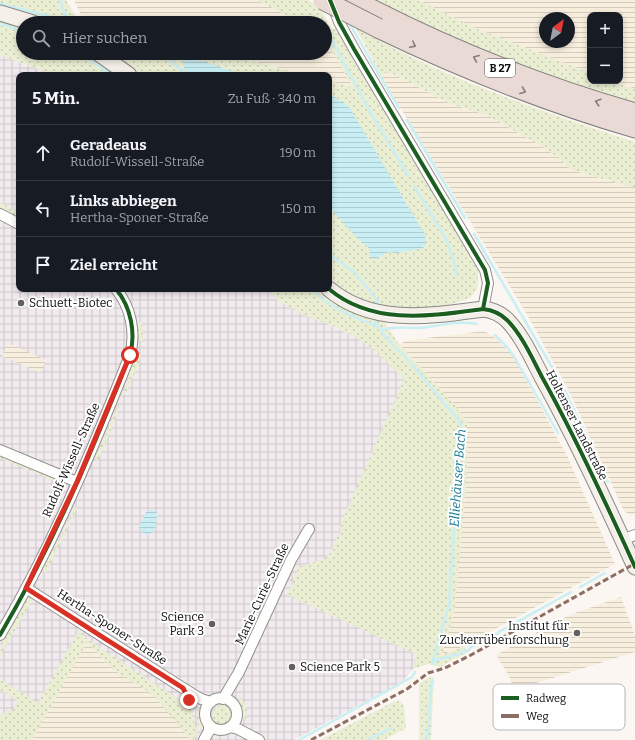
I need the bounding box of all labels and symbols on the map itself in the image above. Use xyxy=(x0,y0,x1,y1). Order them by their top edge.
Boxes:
north arrow xyxy=(539,12,575,48)
one-way arrow xyxy=(409,40,416,48)
one-way arrow xyxy=(472,54,479,62)
road number: B 27 xyxy=(485,59,515,77)
one-way arrow xyxy=(519,86,526,94)
one-way arrow xyxy=(594,98,601,107)
place label: Schuett-Biotec xyxy=(29,296,113,310)
marker: Schuett-Biotec xyxy=(16,298,26,308)
route start xyxy=(121,346,139,364)
street label: Holtenser Landstraße xyxy=(543,368,611,482)
street label: Rudolf-Wissell-Straße xyxy=(39,400,103,520)
water label: Elliehäuser Bach xyxy=(447,429,468,528)
street label: Marie-Curie-Straße xyxy=(232,541,292,647)
street label: Hertha-Sponer-Straße xyxy=(55,586,169,668)
place label: Science Park 3 xyxy=(161,610,204,638)
marker: Science Park 3 xyxy=(207,619,217,629)
place label: Institut für Zuckerrübenforschung xyxy=(440,619,570,647)
marker: Institut für Zuckerrübenforschung xyxy=(572,628,582,638)
place label: Science Park 5 xyxy=(300,660,380,674)
marker: Science Park 5 xyxy=(287,662,297,672)
legend xyxy=(493,684,625,730)
route end xyxy=(180,691,198,709)
text: Radweg xyxy=(526,692,566,705)
text: Weg xyxy=(526,710,549,723)

